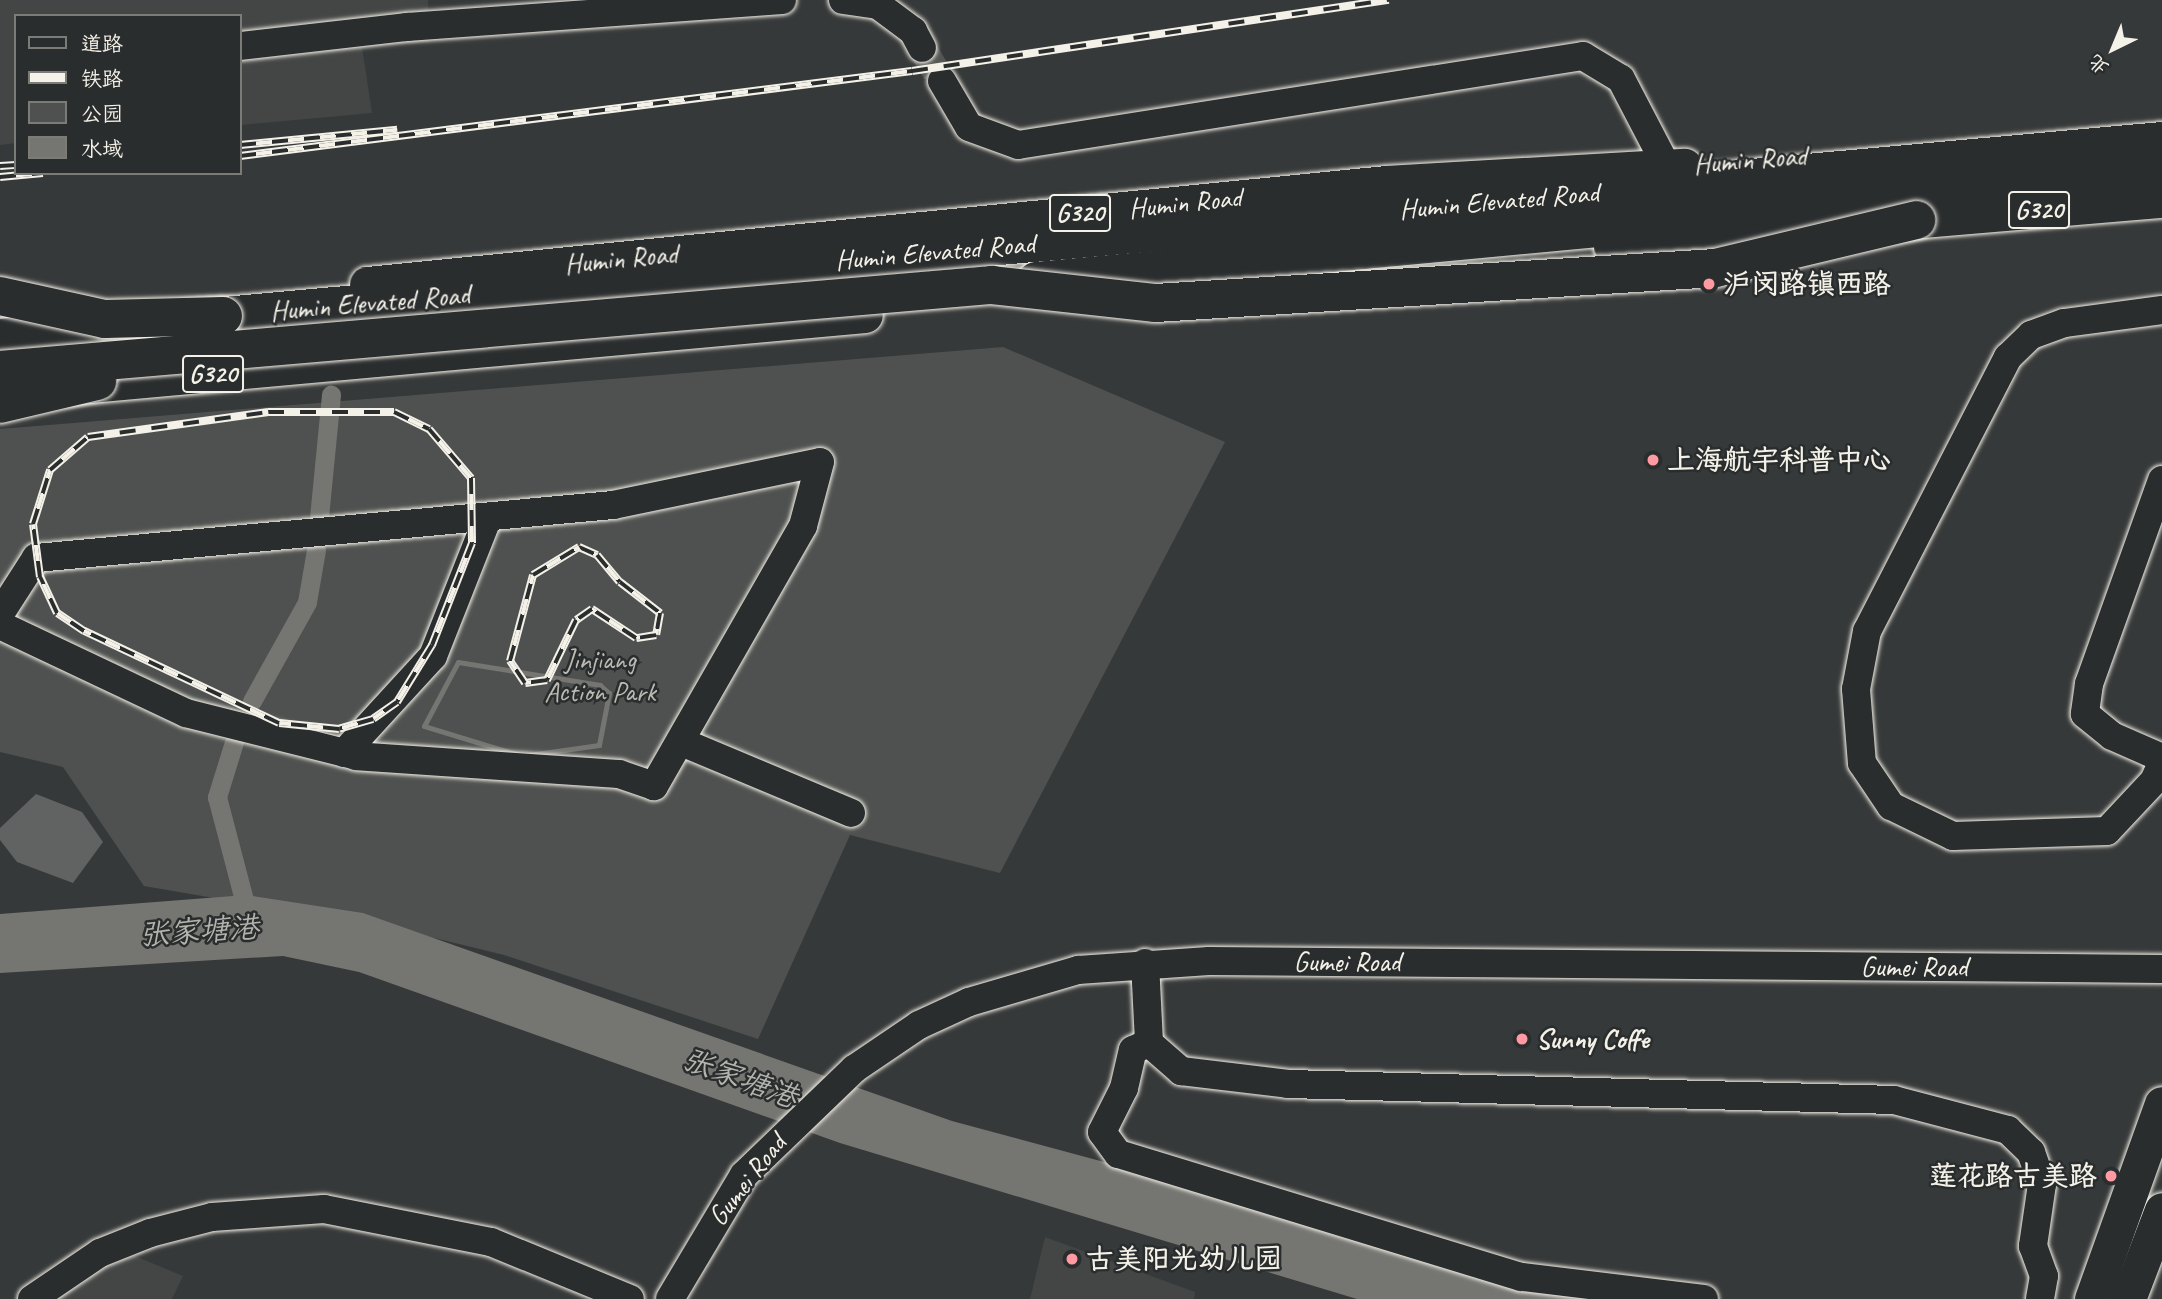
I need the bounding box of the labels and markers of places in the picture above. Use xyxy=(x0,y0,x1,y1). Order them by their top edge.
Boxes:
place label: 沪闵路镇西路 xyxy=(1723,267,1891,301)
marker: 沪闵路镇西路 xyxy=(1701,276,1717,292)
place label: 上海航宇科普中心 xyxy=(1667,443,1891,477)
marker: 上海航宇科普中心 xyxy=(1645,452,1661,468)
place label: Sunny Coffe xyxy=(1536,1022,1649,1056)
marker: Sunny Coffe xyxy=(1514,1031,1530,1047)
place label: 莲花路古美路 xyxy=(1929,1159,2097,1193)
marker: 莲花路古美路 xyxy=(2103,1168,2119,1184)
place label: 古美阳光幼儿园 xyxy=(1086,1242,1282,1276)
marker: 古美阳光幼儿园 xyxy=(1064,1251,1080,1267)

